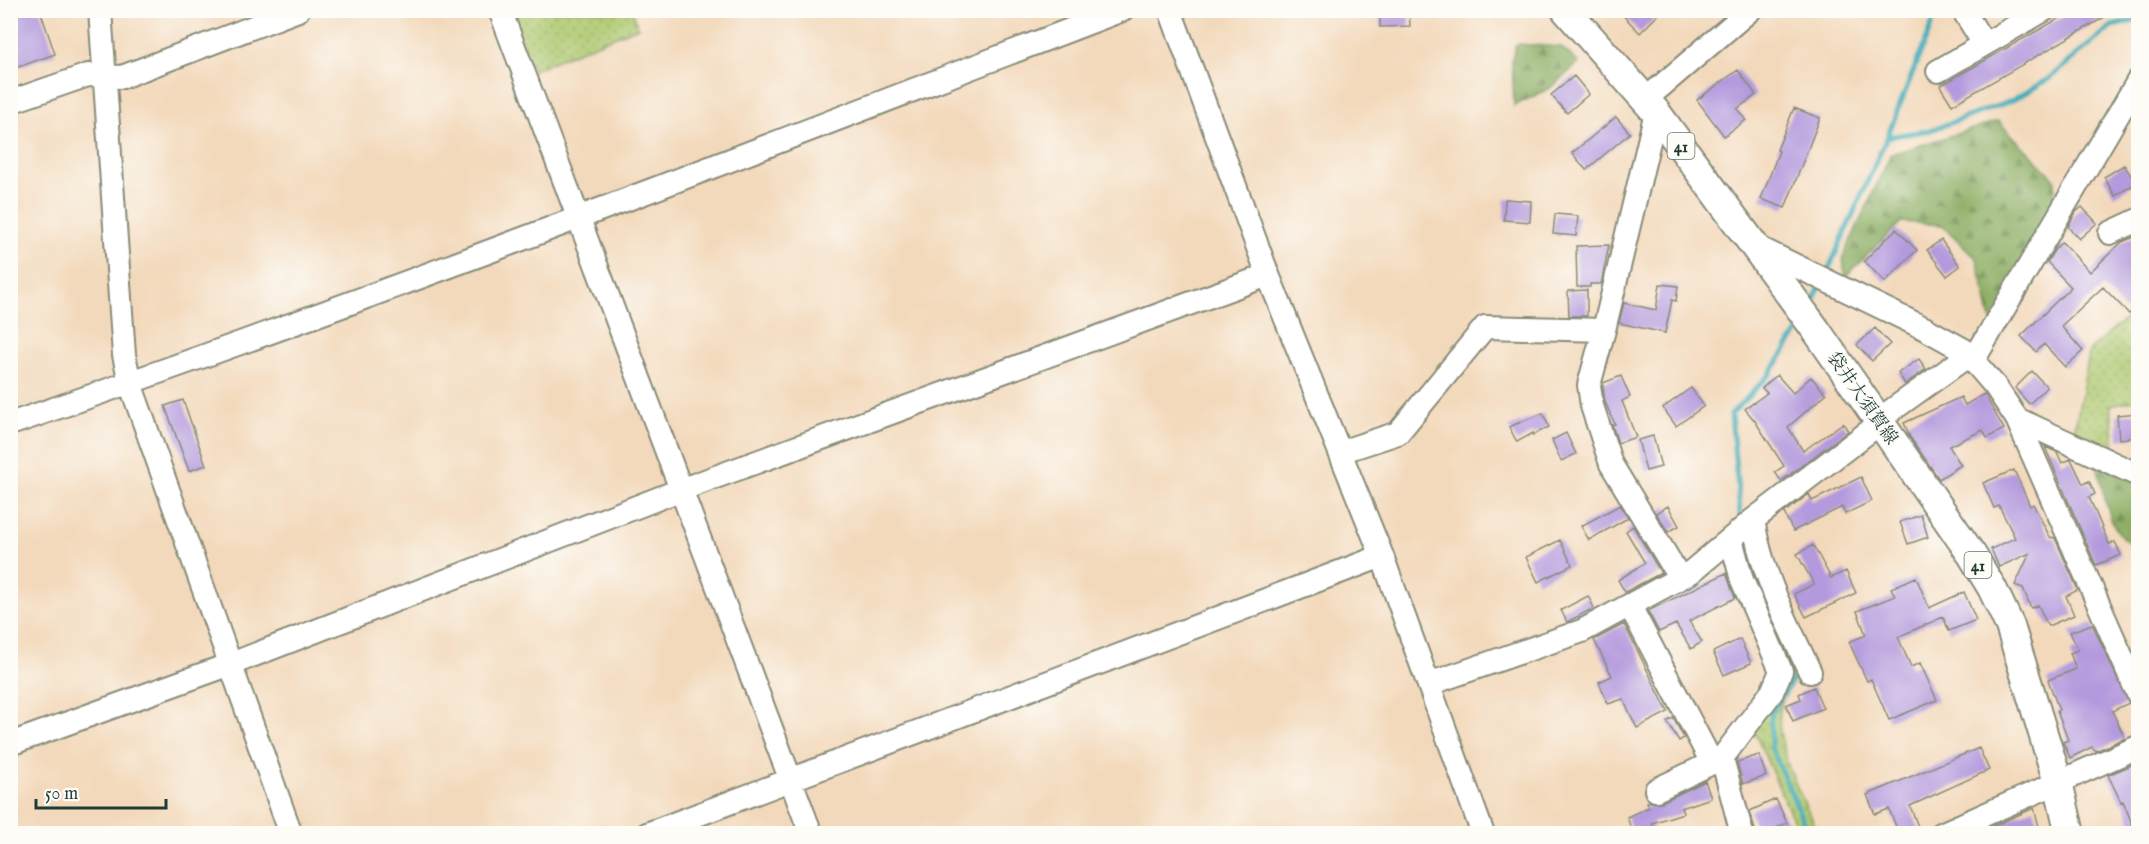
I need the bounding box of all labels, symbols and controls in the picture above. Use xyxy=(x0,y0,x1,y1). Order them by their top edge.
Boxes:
road number: 41 xyxy=(1668,133,1694,159)
street label: 袋井大須賀線 xyxy=(1821,348,1902,450)
road number: 41 xyxy=(1964,552,1992,578)
scale bar xyxy=(36,772,166,810)
text: 50 m xyxy=(45,783,78,806)

